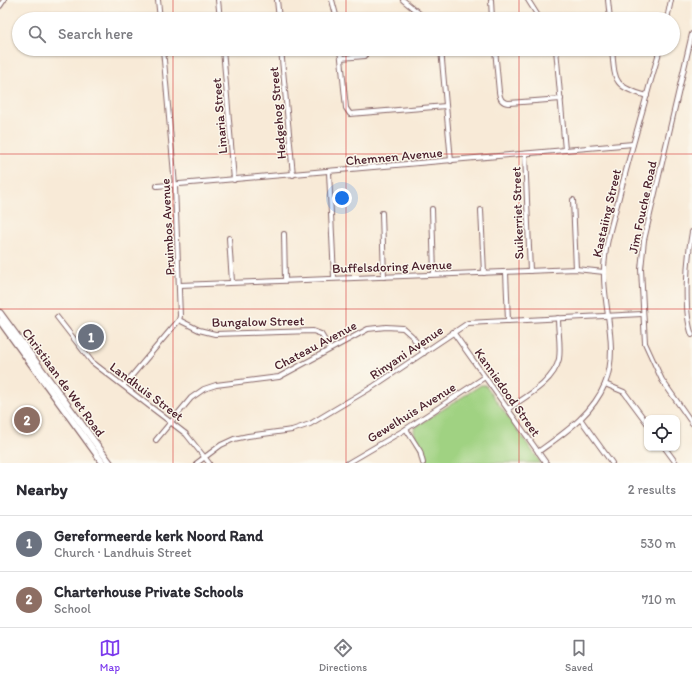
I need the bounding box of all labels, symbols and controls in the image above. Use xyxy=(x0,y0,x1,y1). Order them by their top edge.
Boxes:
search box xyxy=(12,12,680,56)
icon: search xyxy=(26,23,48,45)
text: Search here xyxy=(58,25,133,43)
street label: Hedgehog Street xyxy=(266,66,289,160)
street label: Linaria Street xyxy=(209,77,230,155)
street label: Chemnen Avenue xyxy=(345,145,443,168)
street label: Jim Fouche Road xyxy=(625,159,660,255)
street label: Suikerriet Street xyxy=(508,166,527,260)
street label: Kastaiing Street xyxy=(589,167,624,259)
street label: Pruimbos Avenue xyxy=(157,178,178,276)
your location xyxy=(332,188,352,208)
street label: Buffelsdoring Avenue xyxy=(332,257,452,276)
street label: Bungalow Street xyxy=(212,313,305,330)
street label: Chateau Avenue xyxy=(271,317,359,373)
pin: 1 xyxy=(78,322,104,352)
street label: Rinyani Avenue xyxy=(367,322,446,382)
street label: Christiaan de Wet Road xyxy=(19,325,108,440)
street label: Kanniedood Street xyxy=(472,345,544,439)
street label: Landhuis Street xyxy=(107,359,187,424)
street label: Gewelhuis Avenue xyxy=(364,379,458,446)
pin: 2 xyxy=(14,405,40,435)
map controls xyxy=(644,415,680,451)
button: locate xyxy=(644,415,680,451)
text: Nearby xyxy=(16,479,68,499)
text: 2 results xyxy=(628,482,676,497)
text: Gereformeerde kerk Noord Rand xyxy=(54,527,263,545)
text: 1 xyxy=(26,536,32,551)
text: 530 m xyxy=(640,536,676,551)
text: Church · Landhuis Street xyxy=(54,545,192,560)
text: Charterhouse Private Schools xyxy=(54,583,243,601)
text: 2 xyxy=(26,592,32,607)
text: 710 m xyxy=(642,592,676,607)
text: School xyxy=(54,601,91,616)
tab: Map xyxy=(99,637,121,674)
tab: Directions xyxy=(319,637,367,674)
tab: Saved xyxy=(565,637,593,674)

